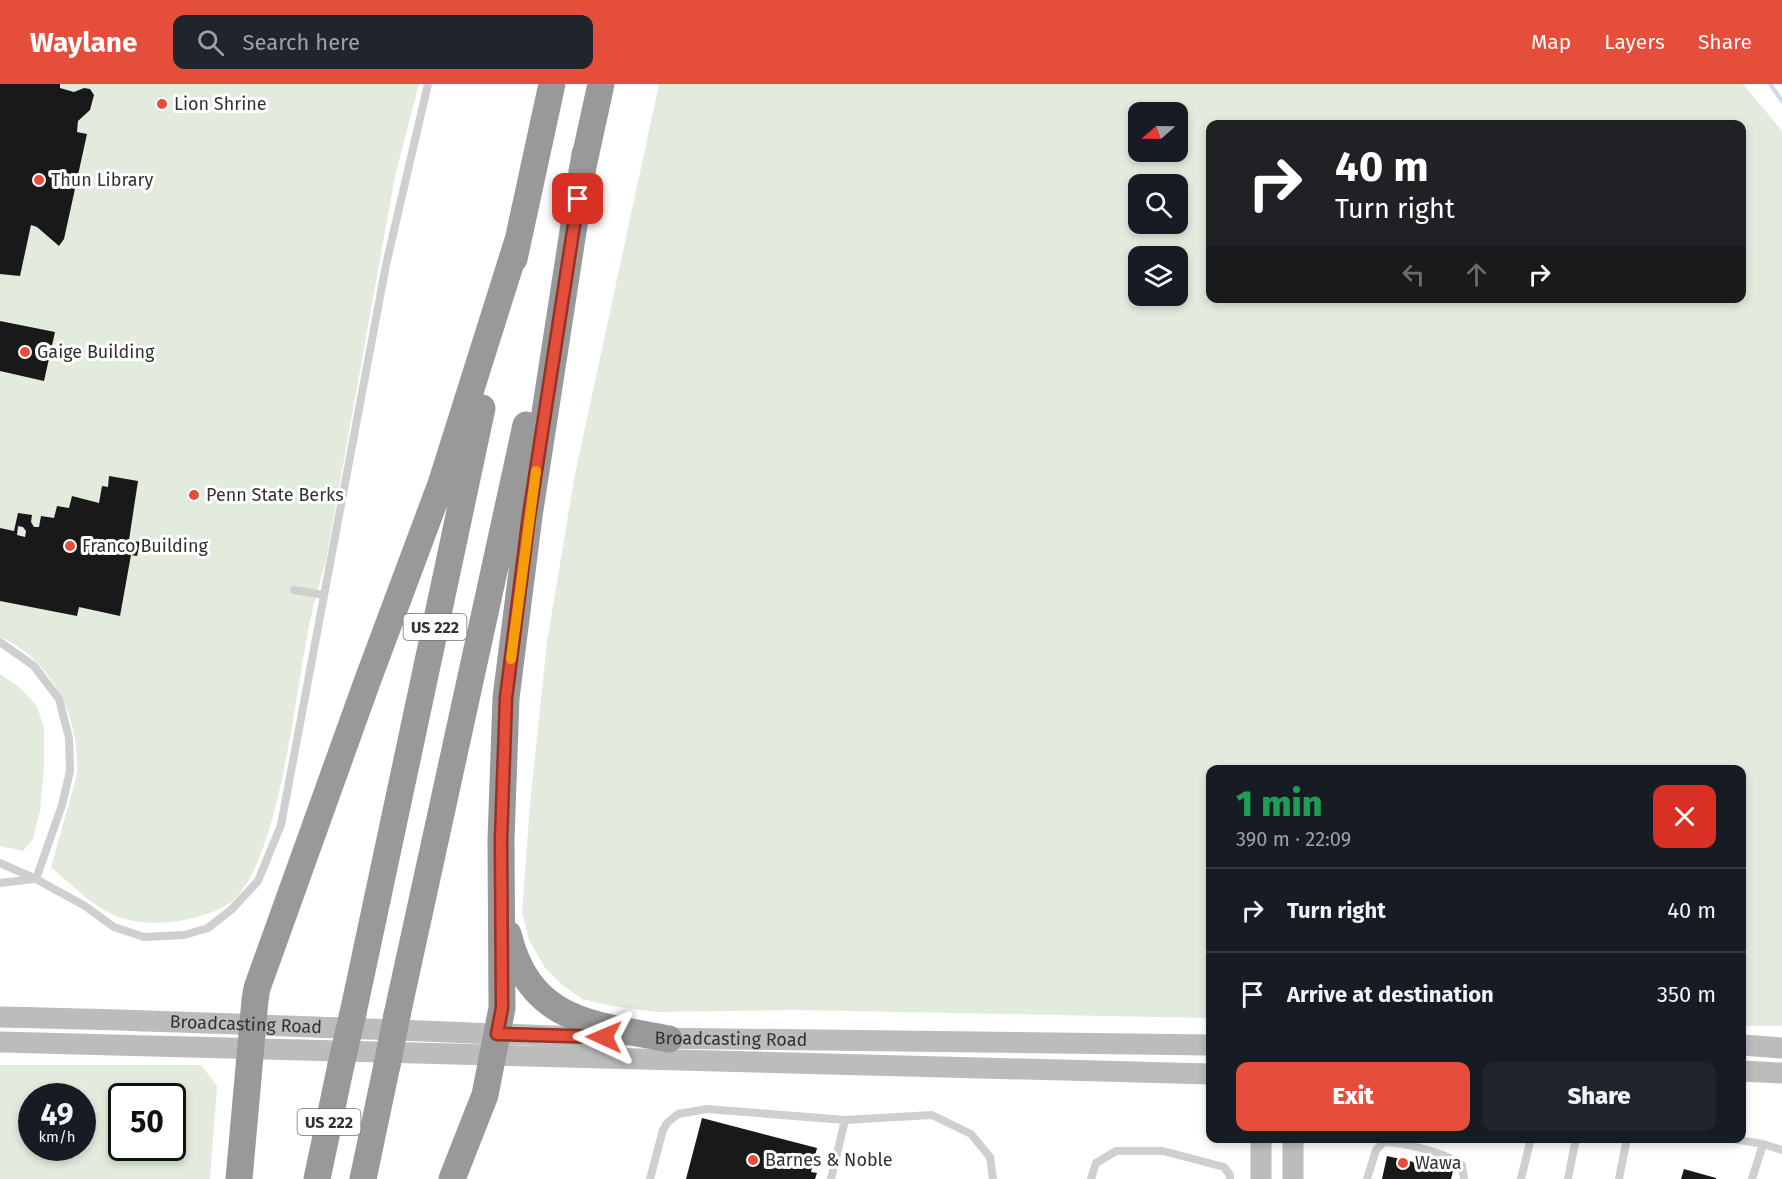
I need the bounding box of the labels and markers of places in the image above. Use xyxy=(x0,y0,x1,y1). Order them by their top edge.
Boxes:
place label: Lion Shrine xyxy=(174,93,267,115)
marker: Lion Shrine xyxy=(155,97,169,111)
place label: Thun Library xyxy=(51,169,153,191)
marker: Thun Library xyxy=(32,173,46,187)
pin xyxy=(552,173,603,224)
place label: Gaige Building xyxy=(37,341,155,363)
marker: Gaige Building xyxy=(18,345,32,359)
place label: Penn State Berks xyxy=(206,484,344,506)
marker: Penn State Berks xyxy=(187,488,201,502)
place label: Franco Building xyxy=(82,535,208,557)
marker: Franco Building xyxy=(63,539,77,553)
place label: Barnes & Noble xyxy=(765,1149,893,1171)
place label: Wawa xyxy=(1415,1152,1462,1174)
marker: Barnes & Noble xyxy=(746,1153,760,1167)
marker: Wawa xyxy=(1396,1156,1410,1170)

